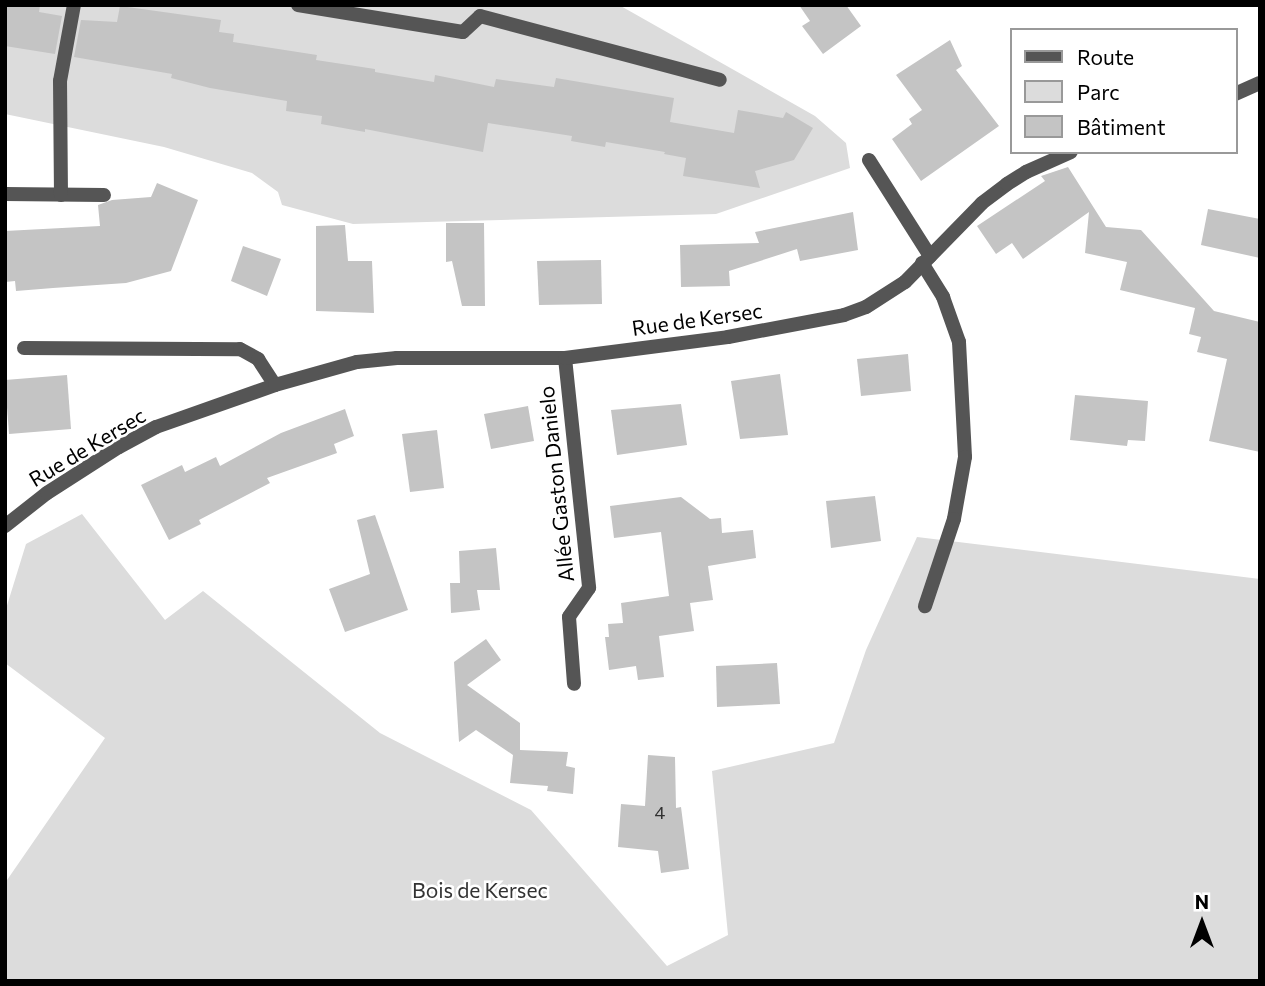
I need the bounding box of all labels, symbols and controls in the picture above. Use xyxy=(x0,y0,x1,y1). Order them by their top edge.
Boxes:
legend xyxy=(1010,28,1237,154)
text: Route xyxy=(1077,44,1134,69)
text: Parc xyxy=(1077,79,1120,104)
text: Bâtiment xyxy=(1077,114,1166,139)
street label: Rue de Kersec xyxy=(630,297,764,341)
street label: Allée Gaston Danielo xyxy=(533,385,579,583)
street label: Rue de Kersec xyxy=(24,402,150,492)
house number: 4 xyxy=(655,801,665,823)
park label: Bois de Kersec xyxy=(412,877,548,903)
north arrow xyxy=(1167,888,1237,958)
text: N xyxy=(1195,890,1209,913)

